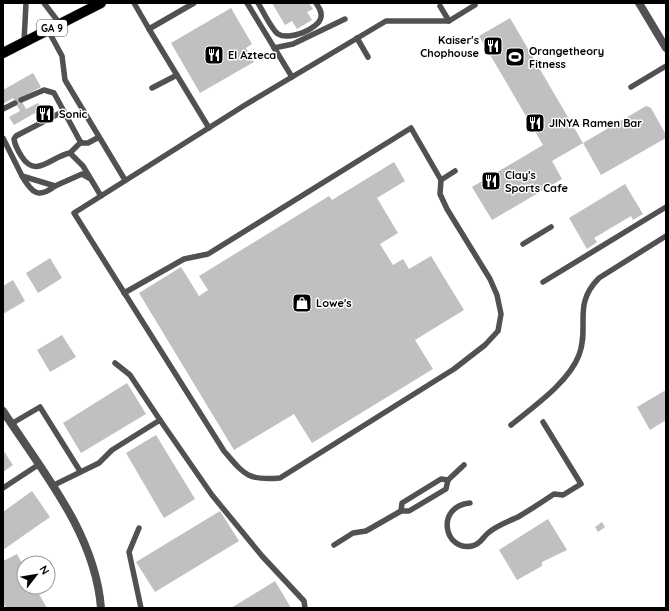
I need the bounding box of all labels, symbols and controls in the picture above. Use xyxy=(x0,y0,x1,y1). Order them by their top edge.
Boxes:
road number: GA 9 xyxy=(37,20,67,36)
place label: Kaiser's Chophouse xyxy=(420,33,479,60)
restaurant icon: Kaiser's Chophouse xyxy=(482,35,504,57)
restaurant icon: El Azteca xyxy=(203,44,225,66)
place label: Orangetheory Fitness xyxy=(529,44,604,71)
sports icon: Orangetheory Fitness xyxy=(504,46,526,68)
place label: El Azteca xyxy=(228,48,276,62)
restaurant icon: Sonic xyxy=(34,103,56,125)
place label: Sonic xyxy=(59,107,88,121)
restaurant icon: JINYA Ramen Bar xyxy=(524,112,546,134)
place label: JINYA Ramen Bar xyxy=(549,116,642,130)
place label: Clay's Sports Cafe xyxy=(505,168,568,195)
restaurant icon: Clay's Sports Cafe xyxy=(480,170,502,192)
shop icon: Lowe's xyxy=(291,292,313,314)
place label: Lowe's xyxy=(316,296,352,310)
north arrow xyxy=(16,555,56,595)
text: N xyxy=(36,563,53,577)

